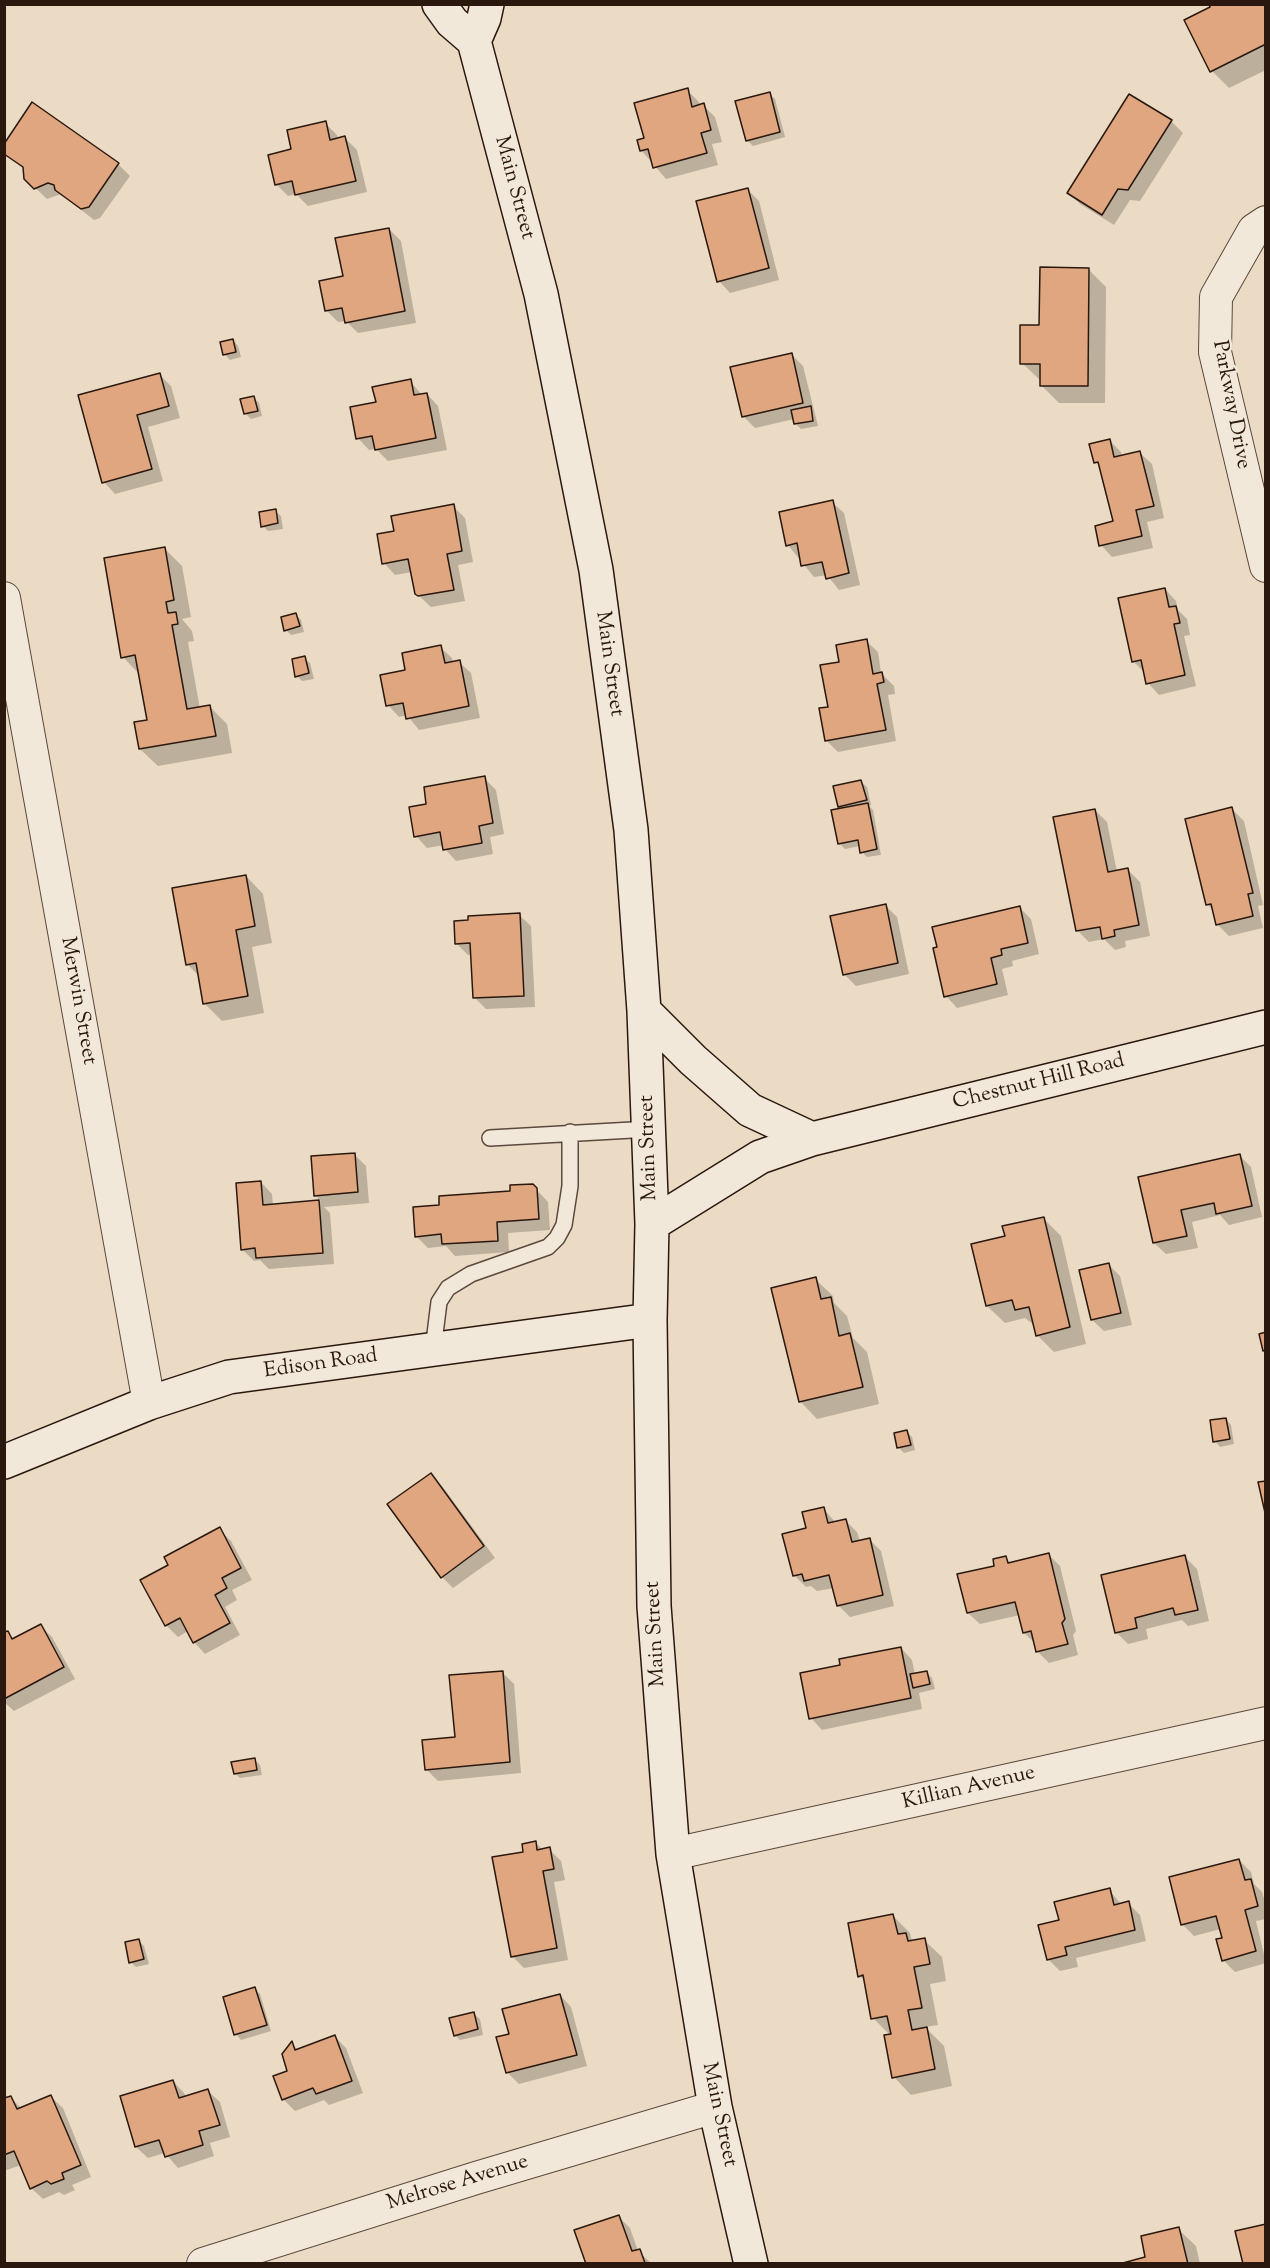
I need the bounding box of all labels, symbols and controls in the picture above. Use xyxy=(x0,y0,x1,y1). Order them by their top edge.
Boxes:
street label: Main Street xyxy=(487,134,539,242)
street label: Parkway Drive xyxy=(1205,339,1255,471)
street label: Main Street xyxy=(588,610,628,718)
street label: Merwin Street xyxy=(53,935,101,1067)
street label: Chestnut Hill Road xyxy=(950,1049,1128,1117)
street label: Main Street xyxy=(636,1095,664,1201)
street label: Edison Road xyxy=(263,1345,379,1385)
street label: Main Street xyxy=(642,1580,672,1688)
street label: Killian Avenue xyxy=(900,1761,1038,1817)
street label: Main Street xyxy=(695,2061,741,2169)
street label: Melrose Avenue xyxy=(384,2151,532,2217)

